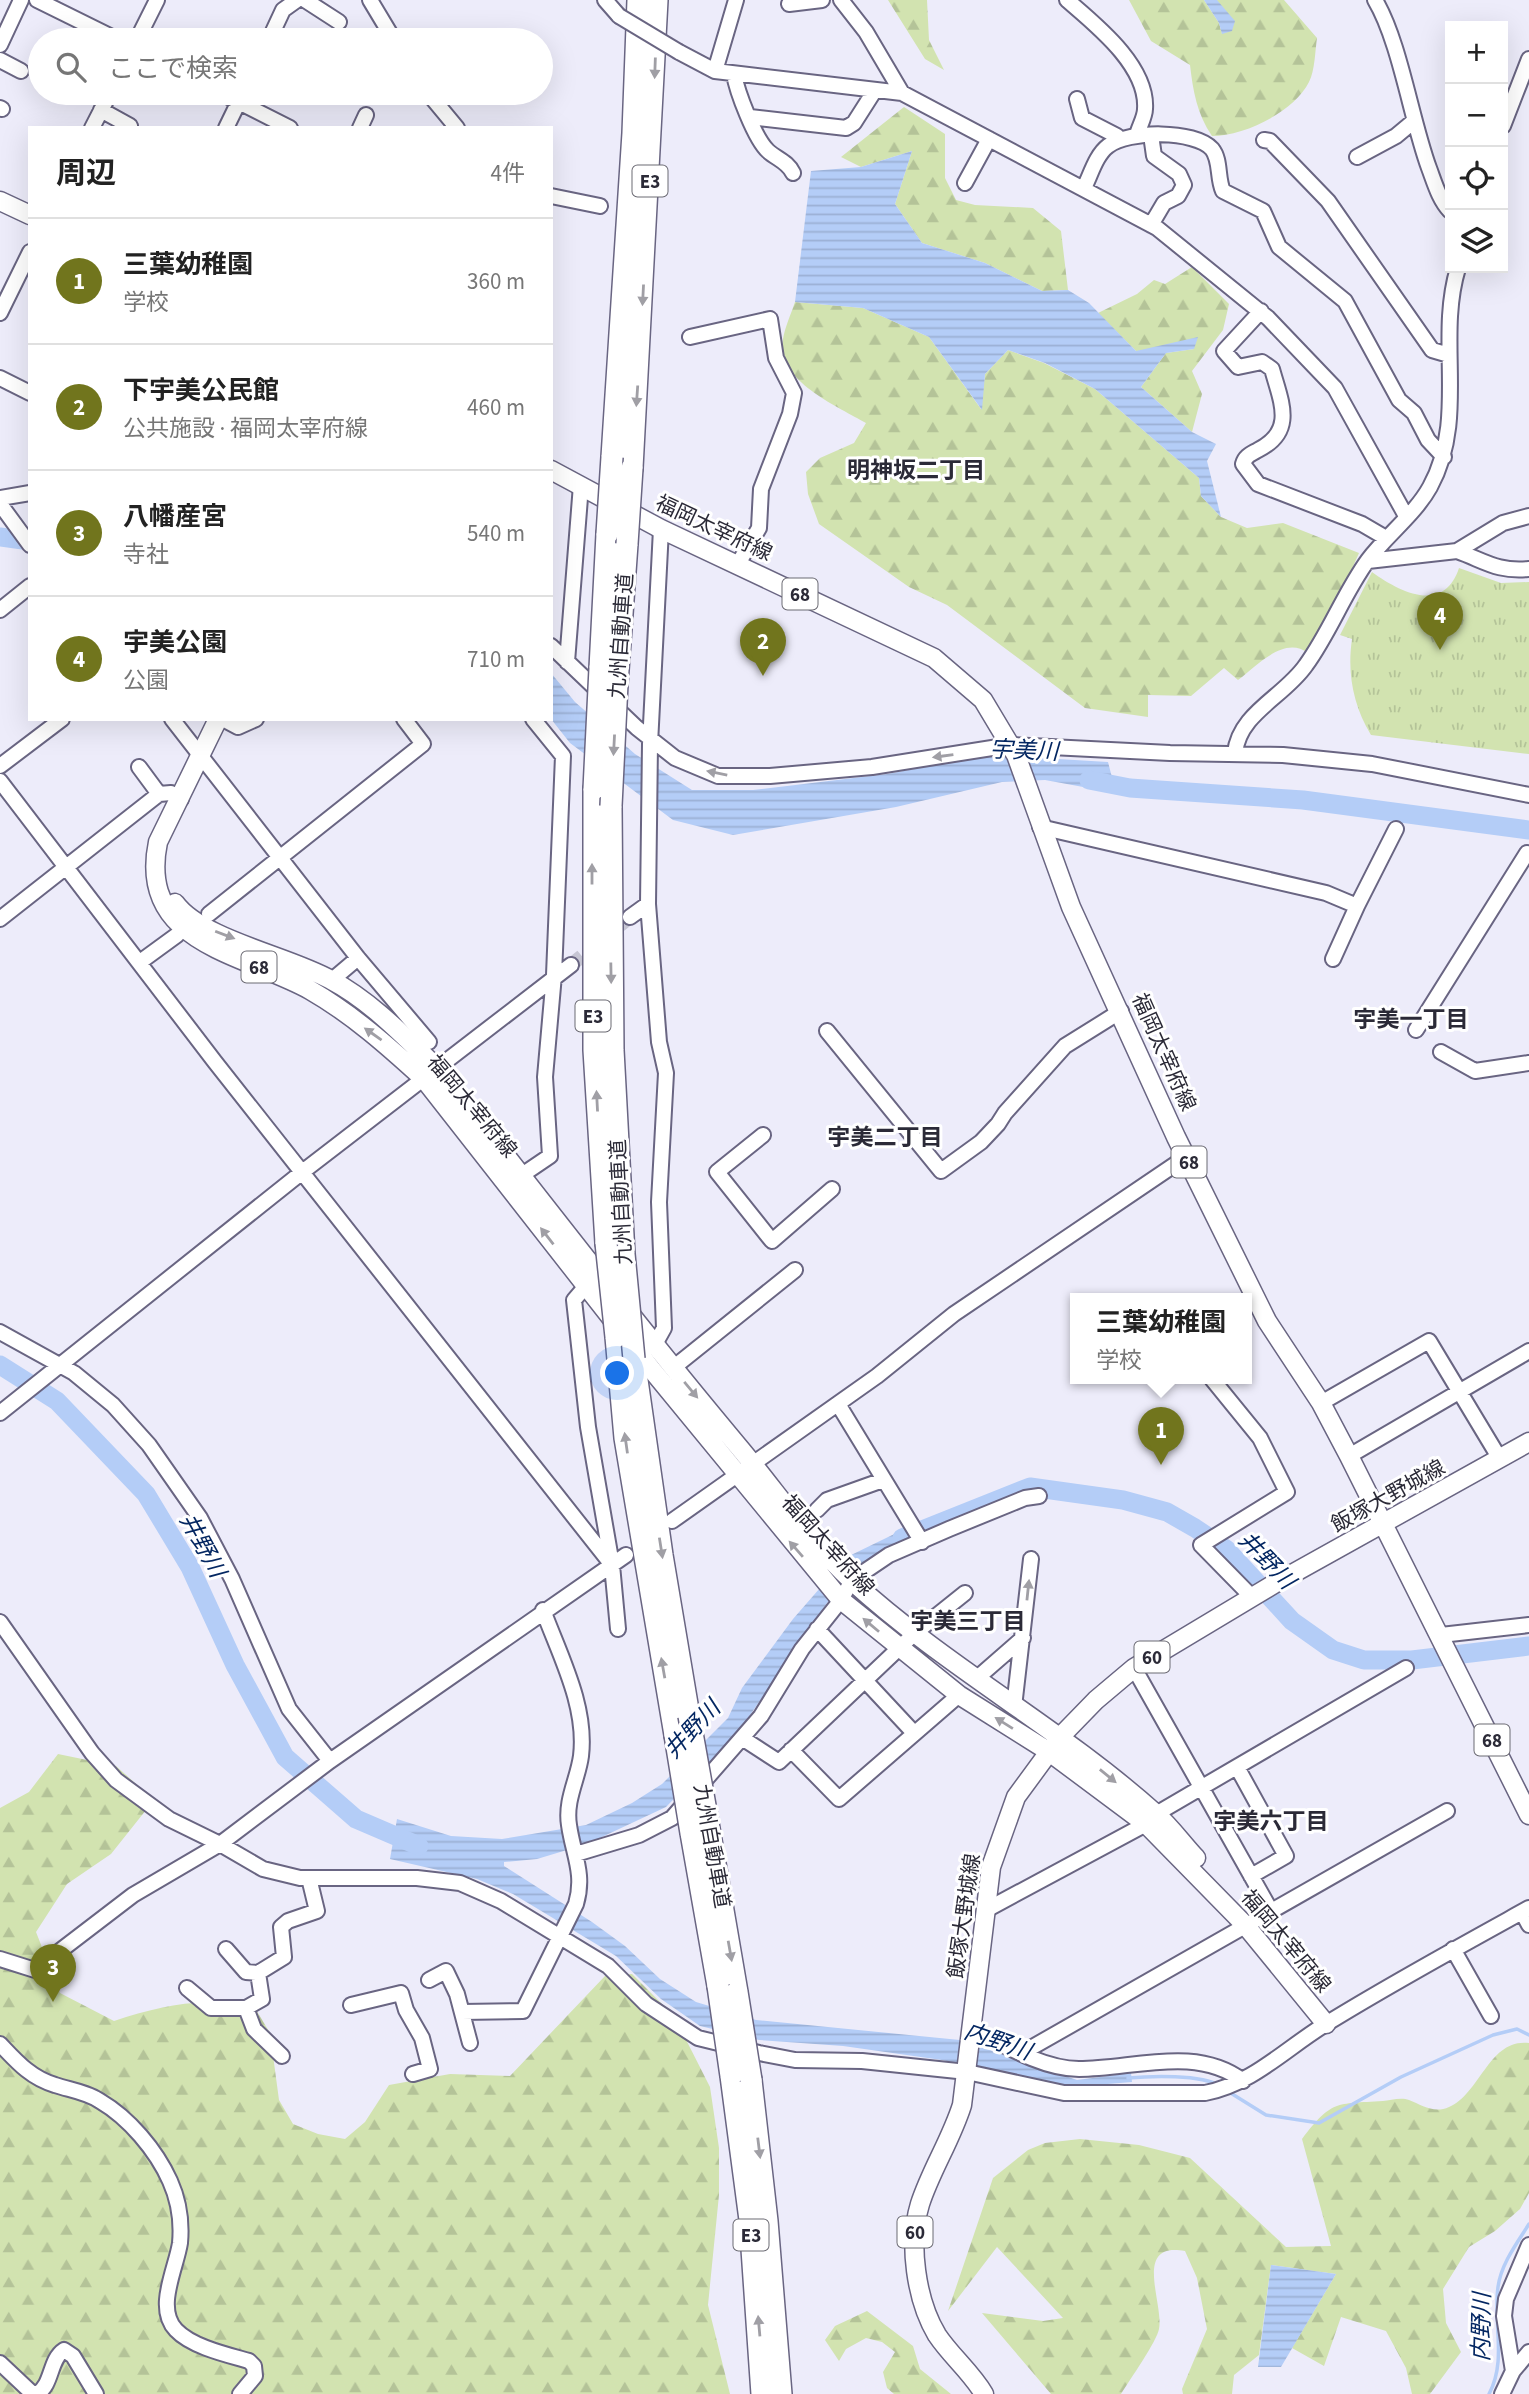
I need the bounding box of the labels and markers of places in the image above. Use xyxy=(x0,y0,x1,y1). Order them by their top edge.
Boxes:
pin: 4 xyxy=(1417,592,1463,650)
pin: 2 xyxy=(740,618,786,676)
pin: 1 xyxy=(1138,1407,1184,1465)
pin: 3 xyxy=(30,1944,76,2002)

